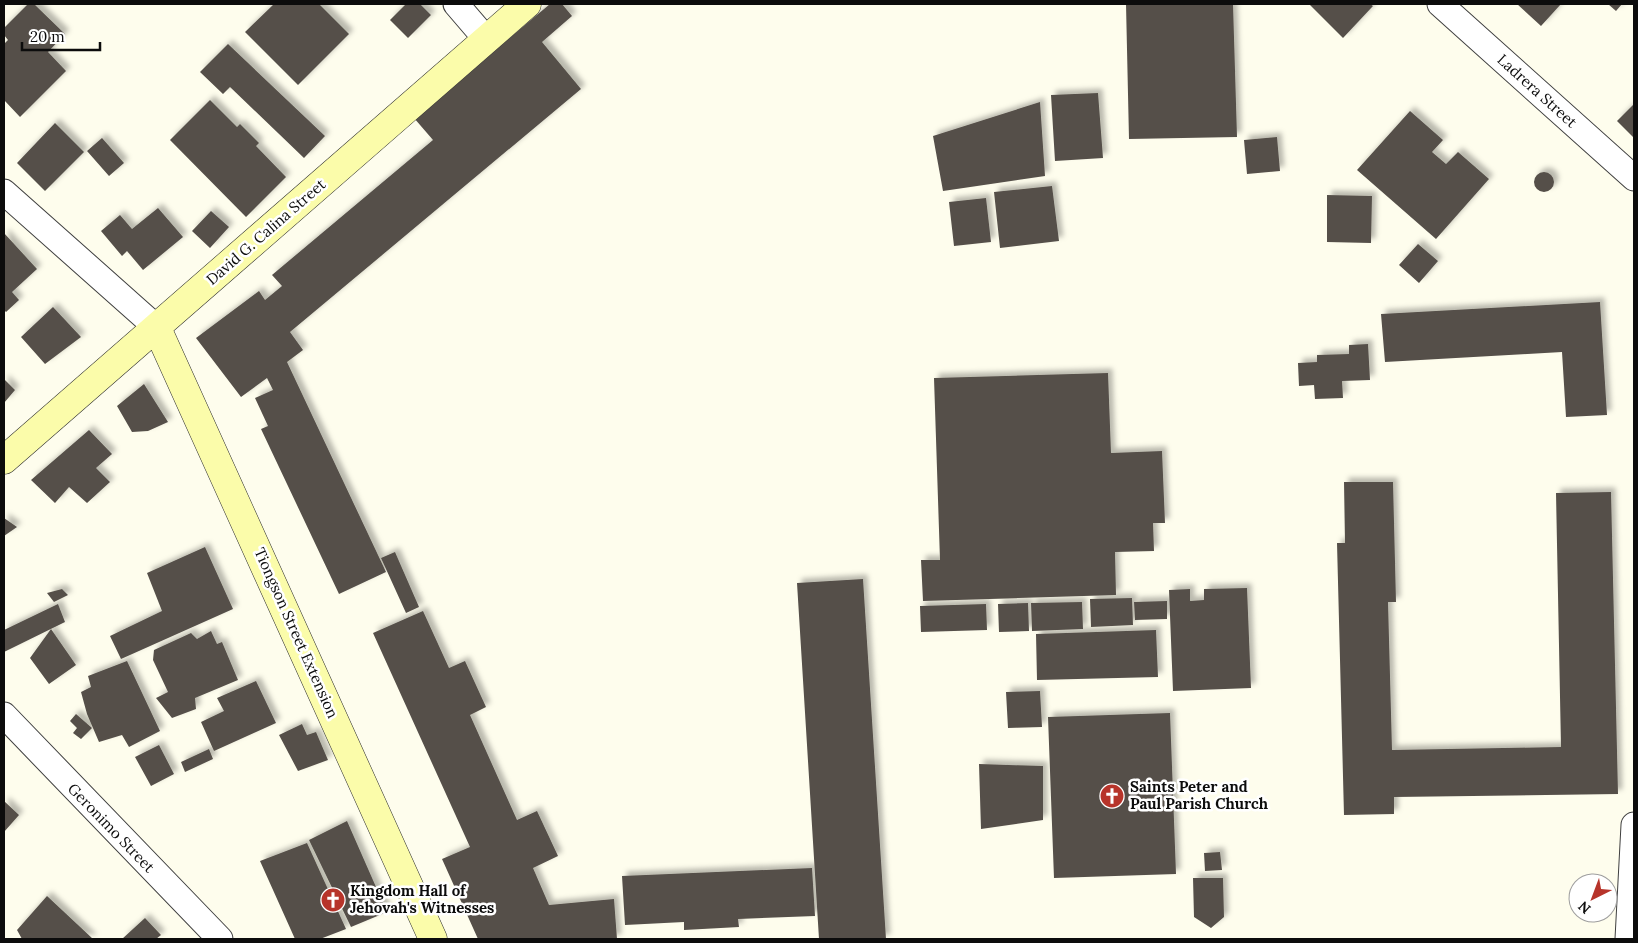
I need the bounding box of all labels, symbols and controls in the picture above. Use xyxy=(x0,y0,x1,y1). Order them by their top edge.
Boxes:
scale bar xyxy=(22,20,100,52)
text: 20 m xyxy=(30,27,65,46)
street label: Ladrera Street xyxy=(1494,50,1581,132)
street label: David G. Calina Street xyxy=(202,174,329,289)
street label: Tiongson Street Extension xyxy=(250,545,343,721)
place label: Saints Peter and Paul Parish Church xyxy=(1130,777,1269,813)
street label: Geronimo Street xyxy=(64,779,159,876)
church icon: Saints Peter and Paul Parish Church xyxy=(1099,783,1125,809)
north arrow xyxy=(1568,873,1618,923)
place label: Kingdom Hall of Jehovah's Witnesses xyxy=(350,881,494,917)
church icon: Kingdom Hall of Jehovah's Witnesses xyxy=(320,887,346,913)
text: N xyxy=(1574,897,1594,918)

